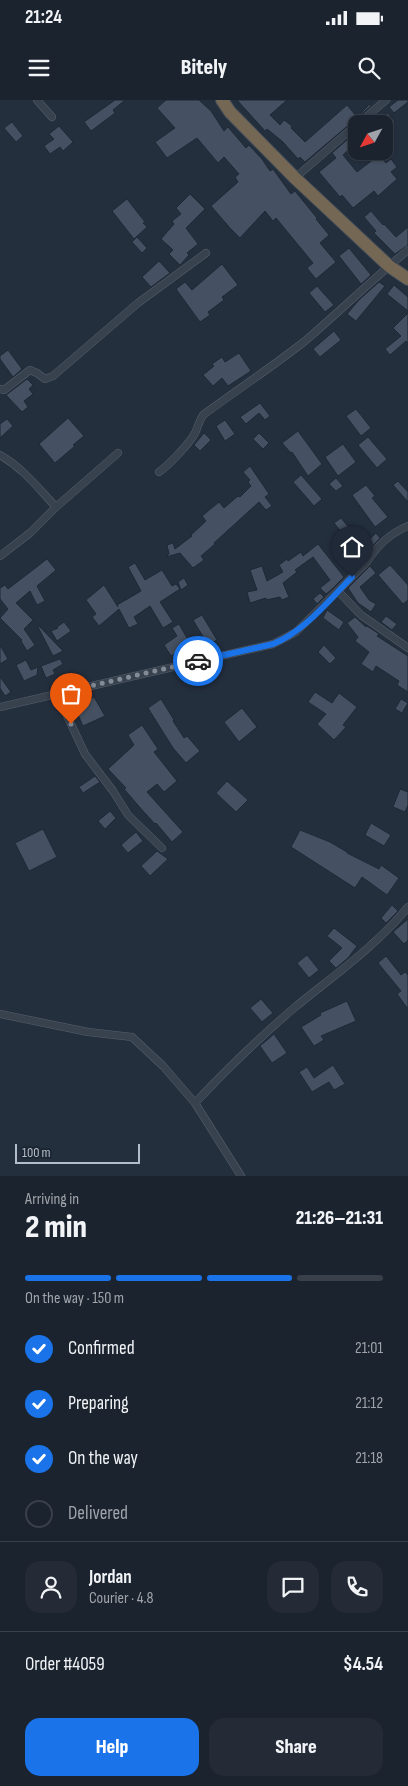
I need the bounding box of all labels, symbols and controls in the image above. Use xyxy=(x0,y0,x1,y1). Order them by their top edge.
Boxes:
text: 21:24 xyxy=(25,6,62,29)
icon: menu xyxy=(25,54,53,82)
text: Bitely xyxy=(181,54,227,81)
icon: search xyxy=(355,54,383,82)
north arrow xyxy=(348,115,392,160)
map controls xyxy=(348,115,393,160)
pin xyxy=(331,526,373,577)
icon: home xyxy=(338,533,366,561)
courier xyxy=(173,636,223,686)
icon: car xyxy=(184,647,212,675)
pin xyxy=(50,673,92,724)
icon: bag xyxy=(57,680,85,708)
scale bar xyxy=(15,1141,140,1164)
text: 100 m xyxy=(22,1144,51,1161)
text: Arriving in xyxy=(25,1190,79,1209)
text: 21:26–21:31 xyxy=(296,1207,383,1230)
text: 2 min xyxy=(25,1208,87,1247)
text: On the way · 150 m xyxy=(25,1289,124,1308)
icon: check xyxy=(25,1335,53,1363)
text: Confirmed xyxy=(68,1337,135,1360)
text: 21:01 xyxy=(355,1339,383,1358)
icon: check xyxy=(25,1390,53,1418)
text: Preparing xyxy=(68,1392,129,1415)
text: 21:12 xyxy=(355,1394,383,1413)
icon: check xyxy=(25,1445,53,1473)
text: On the way xyxy=(68,1447,138,1470)
text: 21:18 xyxy=(355,1449,383,1468)
text: Delivered xyxy=(68,1502,128,1525)
button: person xyxy=(25,1561,77,1613)
button: chat xyxy=(267,1561,319,1613)
button: phone xyxy=(331,1561,383,1613)
text: Jordan xyxy=(89,1566,132,1589)
text: Courier · 4.8 xyxy=(89,1589,153,1608)
text: Order #4059 xyxy=(25,1653,105,1676)
text: $4.54 xyxy=(343,1653,383,1676)
button: Help xyxy=(25,1718,199,1776)
button: Share xyxy=(209,1718,383,1776)

